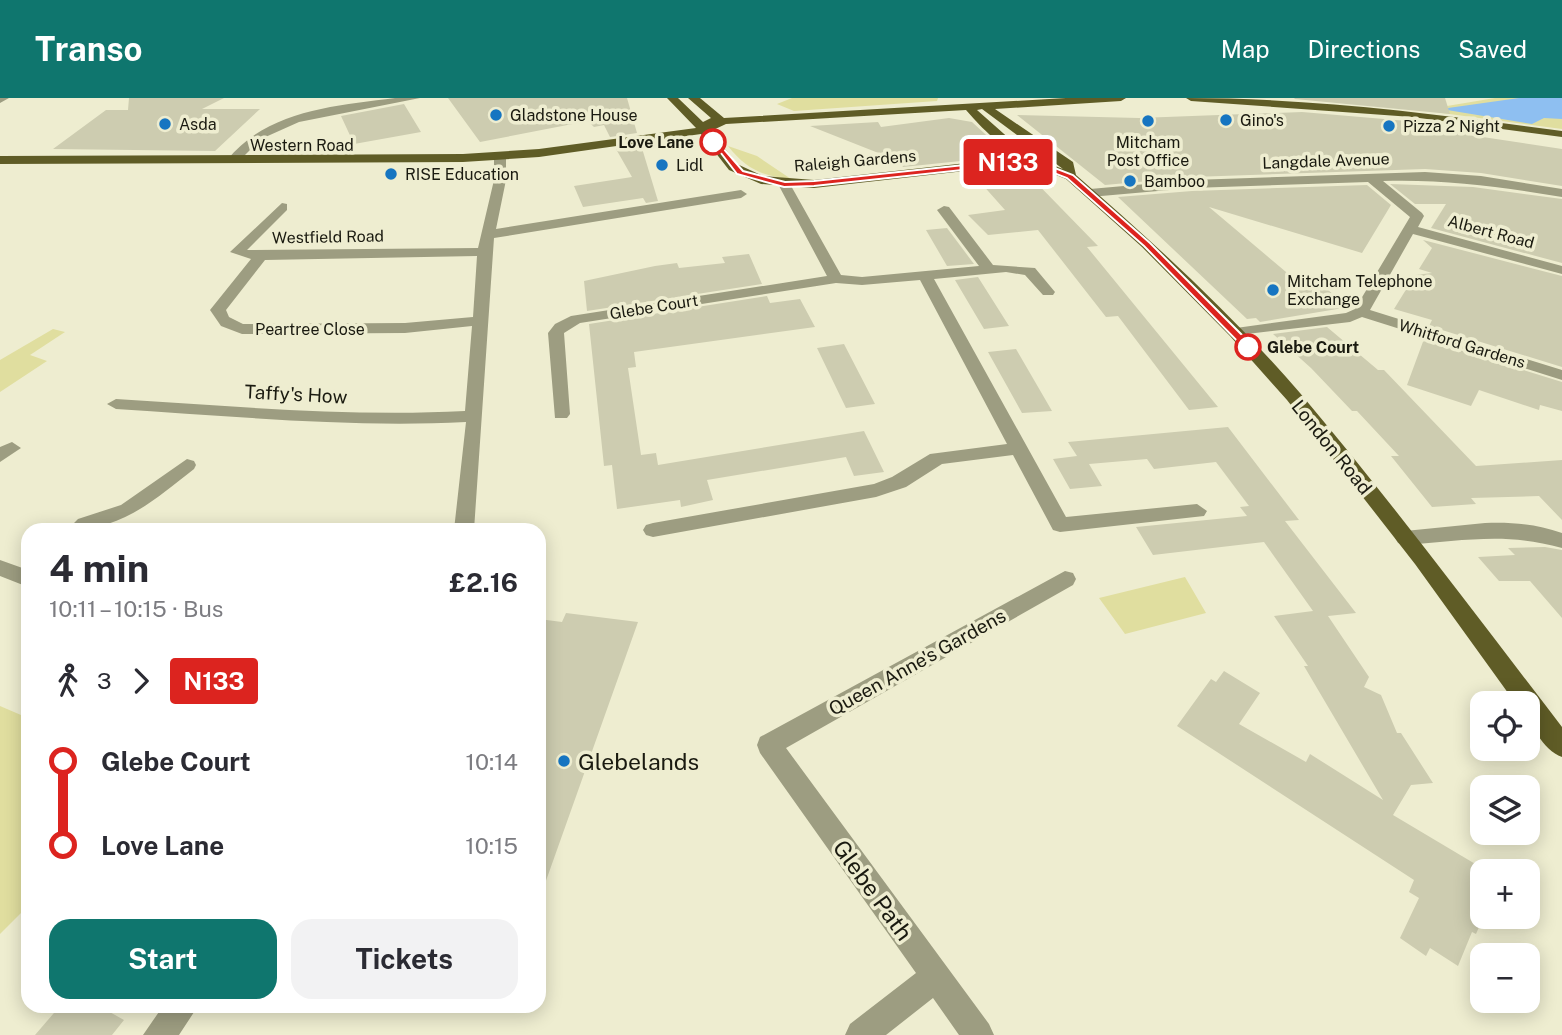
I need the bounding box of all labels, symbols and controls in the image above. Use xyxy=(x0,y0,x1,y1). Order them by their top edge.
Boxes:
text: Transo xyxy=(35,30,143,68)
text: Map xyxy=(1221,35,1270,63)
text: Directions xyxy=(1308,35,1420,63)
text: Saved xyxy=(1458,35,1527,63)
place label: Gladstone House xyxy=(510,106,638,125)
marker: Gladstone House xyxy=(488,107,504,123)
place label: Gino's xyxy=(1240,111,1284,130)
marker: Gino's xyxy=(1218,112,1234,128)
marker: Mitcham Post Office xyxy=(1140,113,1156,129)
place label: Asda xyxy=(179,115,217,134)
marker: Asda xyxy=(157,116,173,132)
place label: Pizza 2 Night xyxy=(1403,117,1500,136)
marker: Pizza 2 Night xyxy=(1381,118,1397,134)
marker: Love Lane xyxy=(700,129,726,155)
place label: Love Lane xyxy=(618,133,694,152)
place label: Mitcham Post Office xyxy=(1107,133,1189,170)
street label: Western Road xyxy=(250,136,354,155)
line badge: N133 xyxy=(959,139,1057,185)
street label: Raleigh Gardens xyxy=(793,146,917,176)
text: N133 xyxy=(978,148,1038,176)
street label: Langdale Avenue xyxy=(1262,149,1390,173)
place label: Lidl xyxy=(676,156,704,175)
marker: Lidl xyxy=(654,157,670,173)
place label: RISE Education xyxy=(405,165,519,184)
marker: RISE Education xyxy=(383,166,399,182)
place label: Bamboo xyxy=(1144,172,1205,191)
marker: Bamboo xyxy=(1122,173,1138,189)
street label: Albert Road xyxy=(1446,211,1536,253)
street label: Westfield Road xyxy=(272,227,384,247)
place label: Mitcham Telephone Exchange xyxy=(1287,272,1433,309)
marker: Mitcham Telephone Exchange xyxy=(1265,282,1281,298)
street label: Glebe Court xyxy=(608,291,700,323)
street label: Whitford Gardens xyxy=(1396,316,1528,372)
street label: Peartree Close xyxy=(255,320,365,339)
marker: Glebe Court xyxy=(1235,334,1261,360)
place label: Glebe Court xyxy=(1267,338,1359,357)
street label: Taffy's How xyxy=(244,380,348,408)
street label: London Road xyxy=(1287,395,1377,499)
text: 4 min xyxy=(49,546,149,591)
text: £2.16 xyxy=(449,567,518,598)
text: 10:11 – 10:15 · Bus xyxy=(49,595,223,622)
street label: Queen Anne's Gardens xyxy=(825,604,1009,720)
icon: walk xyxy=(49,662,87,700)
icon: forward xyxy=(122,662,160,700)
text: 3 xyxy=(97,667,112,694)
text: N133 xyxy=(184,667,244,695)
map controls xyxy=(1470,691,1540,1013)
button: locate xyxy=(1470,691,1540,761)
text: Glebe Court xyxy=(101,746,251,777)
text: 10:14 xyxy=(466,748,518,775)
place label: Glebelands xyxy=(578,748,699,775)
marker: Glebelands xyxy=(556,753,572,769)
button: layers xyxy=(1470,775,1540,845)
text: Love Lane xyxy=(101,830,224,861)
text: 10:15 xyxy=(465,832,518,859)
street label: Glebe Path xyxy=(828,835,918,945)
button: + xyxy=(1470,859,1540,929)
button: Start xyxy=(49,919,277,999)
button: Tickets xyxy=(291,919,518,999)
button: − xyxy=(1470,943,1540,1013)

